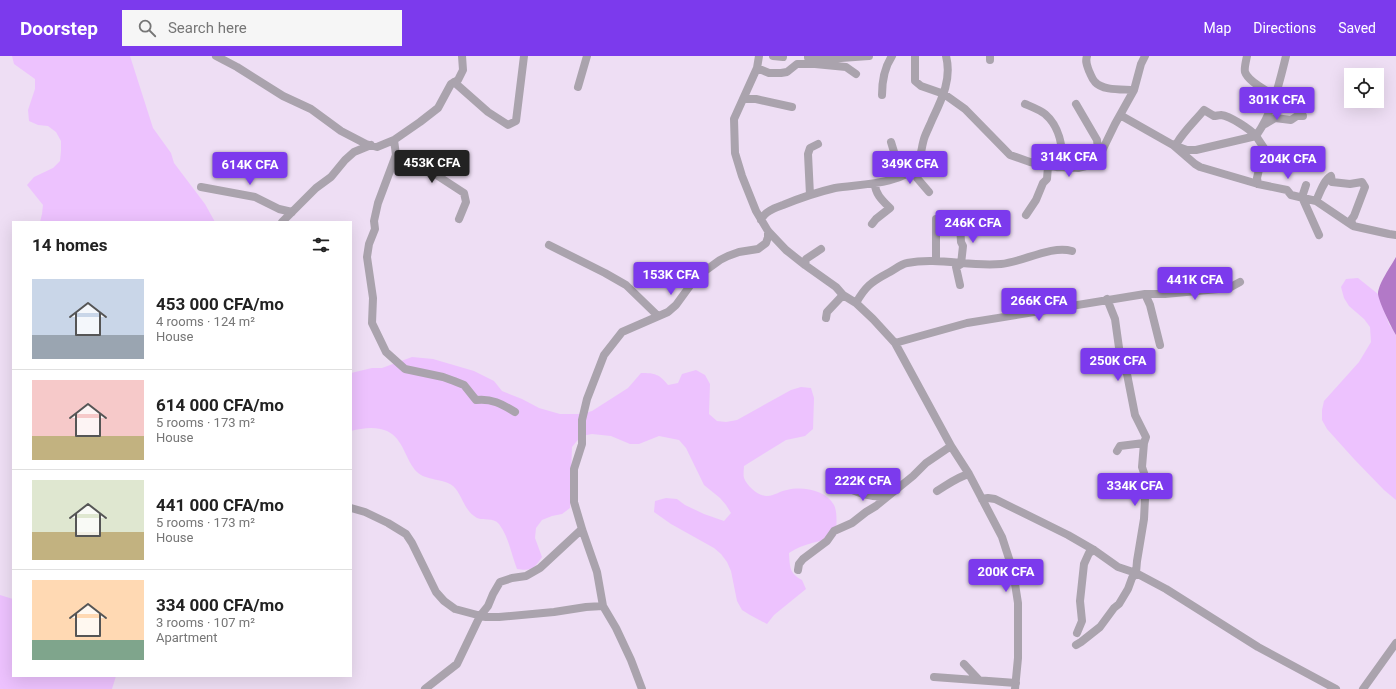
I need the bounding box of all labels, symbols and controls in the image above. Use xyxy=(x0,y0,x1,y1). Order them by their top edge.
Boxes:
search box xyxy=(122,10,402,46)
text: Doorstep xyxy=(20,17,98,40)
icon: search xyxy=(136,17,158,39)
text: Search here xyxy=(168,19,247,37)
text: Map xyxy=(1204,20,1231,36)
text: Directions xyxy=(1253,20,1316,36)
text: Saved xyxy=(1338,20,1376,36)
map controls xyxy=(1344,68,1384,108)
button: locate xyxy=(1344,68,1384,108)
pin: 301K CFA xyxy=(1236,87,1318,121)
text: 301K CFA xyxy=(1248,92,1306,107)
pin: 314K CFA xyxy=(1028,144,1110,178)
pin: 204K CFA xyxy=(1247,146,1329,180)
text: 314K CFA xyxy=(1040,149,1098,164)
pin: 453K CFA xyxy=(391,150,473,184)
pin: 349K CFA xyxy=(869,151,951,185)
text: 204K CFA xyxy=(1259,151,1317,166)
pin: 614K CFA xyxy=(209,152,291,186)
text: 453K CFA xyxy=(403,155,461,170)
text: 349K CFA xyxy=(881,156,939,171)
text: 614K CFA xyxy=(221,157,279,172)
pin: 246K CFA xyxy=(932,210,1014,244)
text: 246K CFA xyxy=(944,215,1002,230)
icon: filters xyxy=(310,234,332,256)
text: 14 homes xyxy=(32,235,108,255)
pin: 153K CFA xyxy=(630,262,712,296)
text: 153K CFA xyxy=(642,267,700,282)
pin: 441K CFA xyxy=(1154,267,1236,301)
text: 441K CFA xyxy=(1166,272,1224,287)
pin: 266K CFA xyxy=(998,288,1080,322)
text: 266K CFA xyxy=(1010,293,1068,308)
text: 453 000 CFA/mo xyxy=(156,294,284,314)
icon: home xyxy=(64,295,112,343)
text: 4 rooms · 124 m² xyxy=(156,314,255,329)
text: House xyxy=(156,329,193,344)
pin: 250K CFA xyxy=(1077,348,1159,382)
text: 250K CFA xyxy=(1089,353,1147,368)
text: 614 000 CFA/mo xyxy=(156,395,284,415)
icon: home xyxy=(64,396,112,444)
text: 5 rooms · 173 m² xyxy=(156,415,255,430)
text: House xyxy=(156,430,193,445)
pin: 222K CFA xyxy=(822,468,904,502)
text: 222K CFA xyxy=(834,473,892,488)
pin: 334K CFA xyxy=(1094,473,1176,507)
text: 334K CFA xyxy=(1106,478,1164,493)
text: 441 000 CFA/mo xyxy=(156,495,284,515)
icon: home xyxy=(64,496,112,544)
text: 5 rooms · 173 m² xyxy=(156,515,255,530)
text: House xyxy=(156,530,193,545)
pin: 200K CFA xyxy=(965,559,1047,593)
text: 200K CFA xyxy=(977,564,1035,579)
text: 334 000 CFA/mo xyxy=(156,595,284,615)
icon: home xyxy=(64,596,112,644)
text: 3 rooms · 107 m² xyxy=(156,615,255,630)
text: Apartment xyxy=(156,630,218,645)

